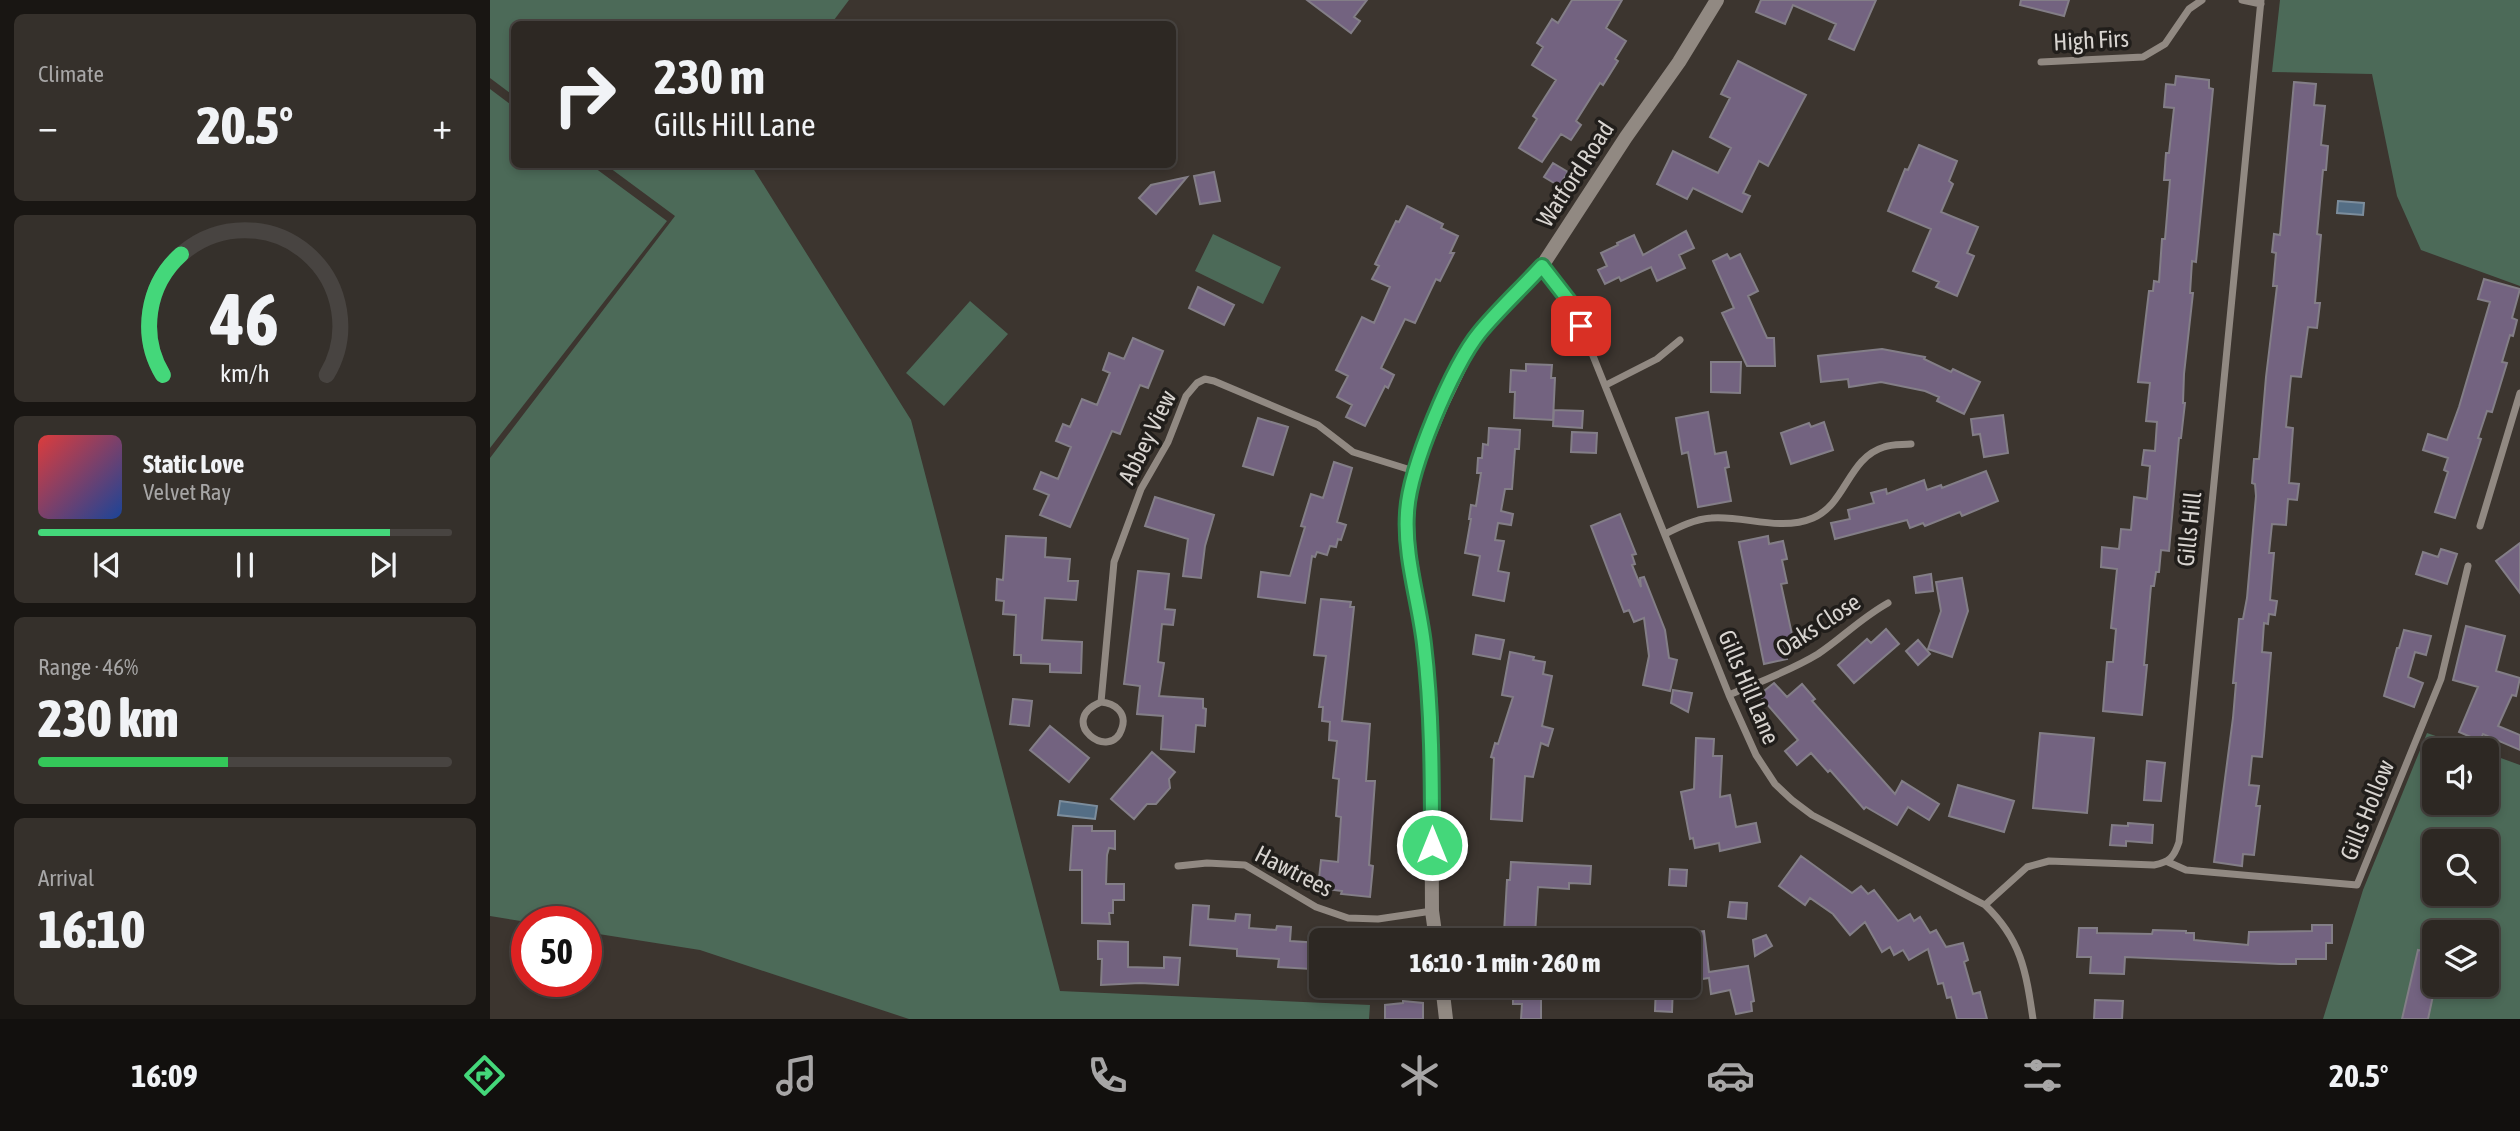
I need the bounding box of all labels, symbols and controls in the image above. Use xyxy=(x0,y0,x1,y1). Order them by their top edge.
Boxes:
street label: High Firs xyxy=(2053,25,2129,55)
text: 230 m xyxy=(654,48,765,104)
icon: right xyxy=(539,49,630,140)
text: Climate xyxy=(38,61,104,87)
text: 20.5° xyxy=(197,95,293,155)
text: − xyxy=(38,104,58,147)
text: + xyxy=(432,104,452,147)
text: Gills Hill Lane xyxy=(654,106,816,143)
street label: Watford Road xyxy=(1531,116,1619,232)
text: 46 xyxy=(210,277,279,360)
pin xyxy=(1551,296,1611,356)
icon: arrive xyxy=(1562,307,1600,345)
text: km/h xyxy=(220,358,270,386)
street label: Abbey View xyxy=(1113,386,1181,488)
text: Static Love xyxy=(143,449,244,479)
text: Velvet Ray xyxy=(143,479,231,505)
street label: Gills Hill xyxy=(2172,490,2206,568)
icon: previous xyxy=(88,546,126,584)
icon: pause xyxy=(226,546,264,584)
icon: next xyxy=(364,546,402,584)
street label: Oaks Close xyxy=(1771,588,1865,662)
street label: Gills Hill Lane xyxy=(1713,626,1785,748)
text: Range · 46% xyxy=(38,654,138,680)
text: 230 km xyxy=(38,688,179,748)
map controls xyxy=(2422,738,2499,997)
button: sound xyxy=(2422,738,2499,815)
street label: Gills Hollow xyxy=(2335,756,2399,864)
position arrow xyxy=(1395,808,1469,882)
button: search xyxy=(2422,829,2499,906)
street label: Hawtrees xyxy=(1251,840,1337,902)
text: Arrival xyxy=(38,865,94,891)
text: 16:10 xyxy=(38,899,145,959)
speed limit sign: 50 xyxy=(511,906,602,997)
button: layers xyxy=(2422,920,2499,997)
text: 16:10 · 1 min · 260 m xyxy=(1410,948,1600,978)
icon: directions xyxy=(460,1051,509,1100)
icon: music xyxy=(772,1051,821,1100)
icon: phone xyxy=(1083,1051,1132,1100)
icon: climate xyxy=(1395,1051,1444,1100)
icon: car xyxy=(1706,1051,1755,1100)
icon: filters xyxy=(2018,1051,2067,1100)
text: 16:09 xyxy=(131,1057,198,1094)
text: 20.5° xyxy=(2329,1057,2389,1094)

